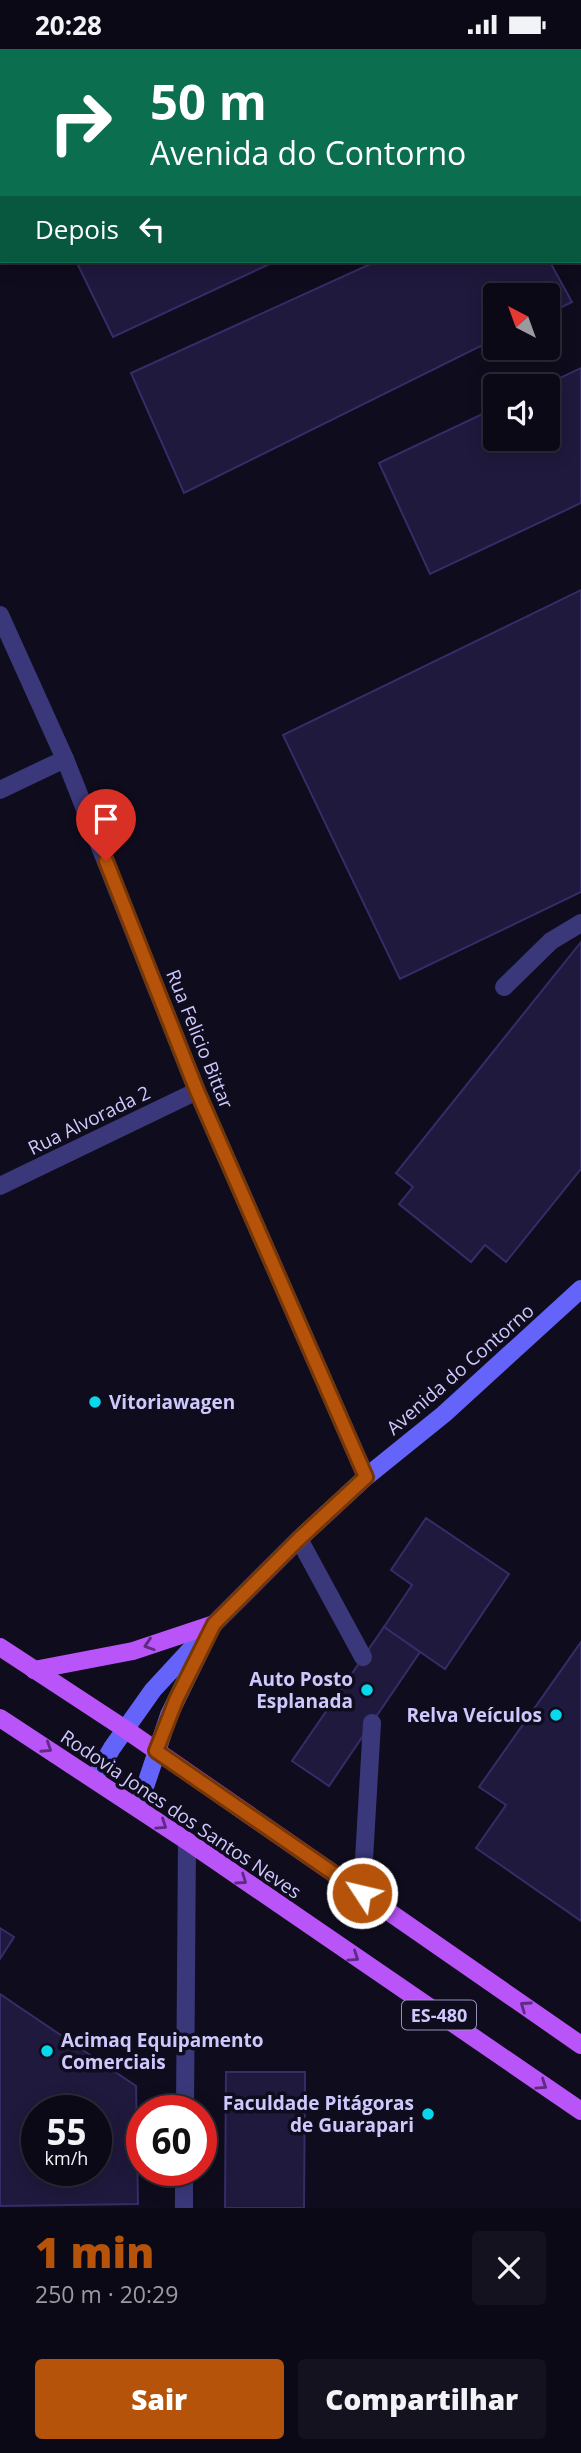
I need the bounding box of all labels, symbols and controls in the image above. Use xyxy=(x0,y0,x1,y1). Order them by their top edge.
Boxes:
text: 20:28 xyxy=(35,7,102,43)
text: 50 m xyxy=(150,68,267,134)
icon: right xyxy=(35,77,126,168)
text: Avenida do Contorno xyxy=(150,131,466,174)
icon: left xyxy=(133,210,171,248)
text: Depois xyxy=(35,211,119,247)
north arrow xyxy=(483,283,560,361)
map controls xyxy=(483,283,560,451)
button: sound xyxy=(483,374,560,451)
pin xyxy=(76,789,136,861)
icon: arrive xyxy=(87,800,125,838)
street label: Rua Felicio Bittar xyxy=(160,965,240,1113)
street label: Rua Alvorada 2 xyxy=(24,1079,154,1161)
street label: Avenida do Contorno xyxy=(381,1298,539,1440)
place label: Vitoriawagen xyxy=(109,1389,235,1415)
marker: Vitoriawagen xyxy=(87,1394,103,1410)
one-way arrow xyxy=(143,1637,155,1652)
place label: Auto Posto Esplanada xyxy=(249,1666,353,1714)
marker: Auto Posto Esplanada xyxy=(359,1682,375,1698)
place label: Relva Veículos xyxy=(407,1702,542,1728)
marker: Relva Veículos xyxy=(548,1707,564,1723)
street label: Rodovia Jones dos Santos Neves xyxy=(56,1724,306,1904)
one-way arrow xyxy=(39,1740,52,1753)
one-way arrow xyxy=(154,1817,167,1829)
position arrow xyxy=(325,1856,399,1930)
one-way arrow xyxy=(234,1872,247,1884)
one-way arrow xyxy=(346,1949,359,1961)
road number: ES-480 xyxy=(402,2001,476,2029)
one-way arrow xyxy=(520,2002,533,2014)
place label: Acimaq Equipamento Comerciais xyxy=(61,2027,264,2075)
marker: Acimaq Equipamento Comerciais xyxy=(39,2043,55,2059)
one-way arrow xyxy=(534,2077,547,2089)
place label: Faculdade Pitágoras de Guarapari xyxy=(223,2090,414,2138)
speed limit sign: 60 xyxy=(126,2095,217,2186)
marker: Faculdade Pitágoras de Guarapari xyxy=(420,2106,436,2122)
text: 55 xyxy=(46,2108,87,2155)
text: km/h xyxy=(45,2146,88,2170)
text: 1 min xyxy=(35,2223,154,2280)
button: close xyxy=(472,2231,546,2305)
text: 250 m · 20:29 xyxy=(35,2278,178,2310)
button: Sair xyxy=(35,2359,284,2439)
button: Compartilhar xyxy=(298,2359,546,2439)

